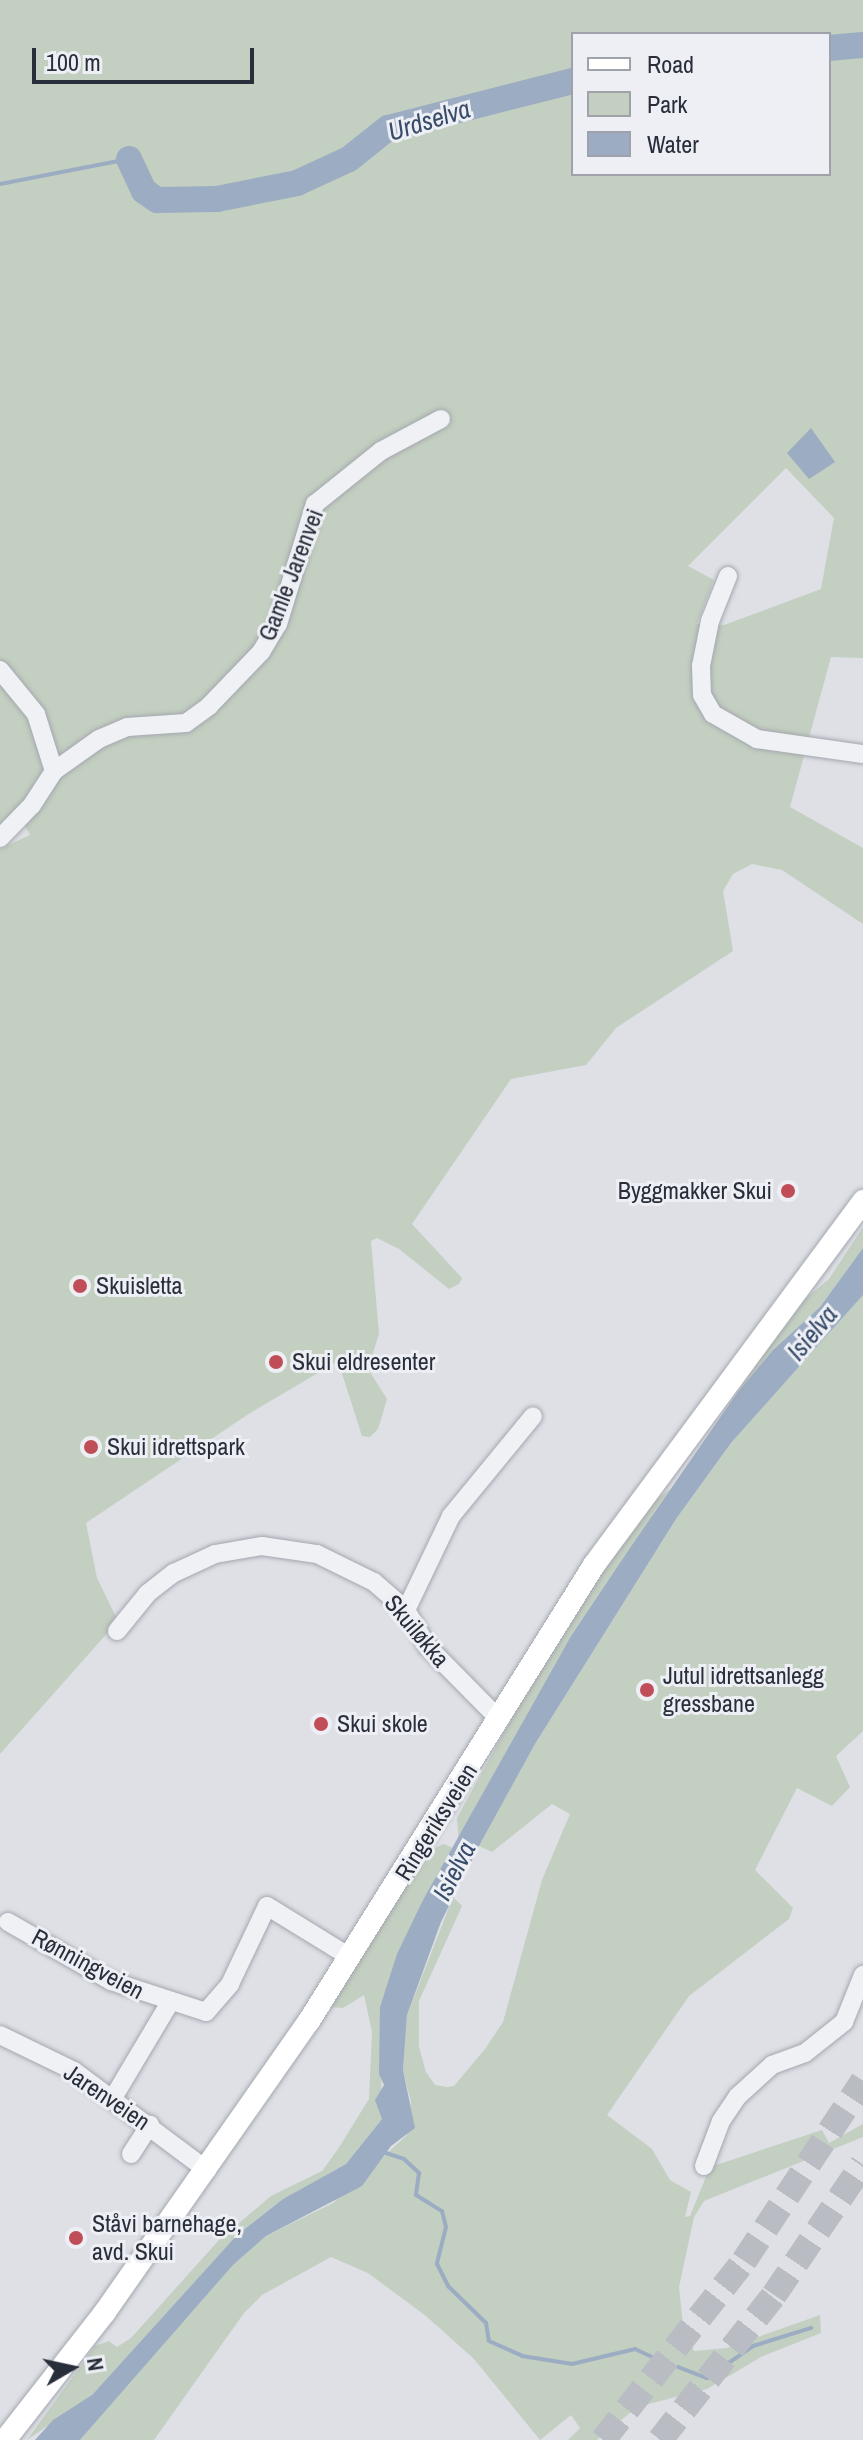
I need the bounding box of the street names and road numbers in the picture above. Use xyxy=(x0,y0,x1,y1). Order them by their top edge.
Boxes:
street label: Gamle Jarenvei xyxy=(253,505,329,645)
street label: Skuiløkka xyxy=(379,1589,455,1673)
street label: Ringeriksveien xyxy=(389,1758,483,1886)
street label: Rønningveien xyxy=(27,1923,149,2005)
street label: Jarenveien xyxy=(59,2058,155,2136)

